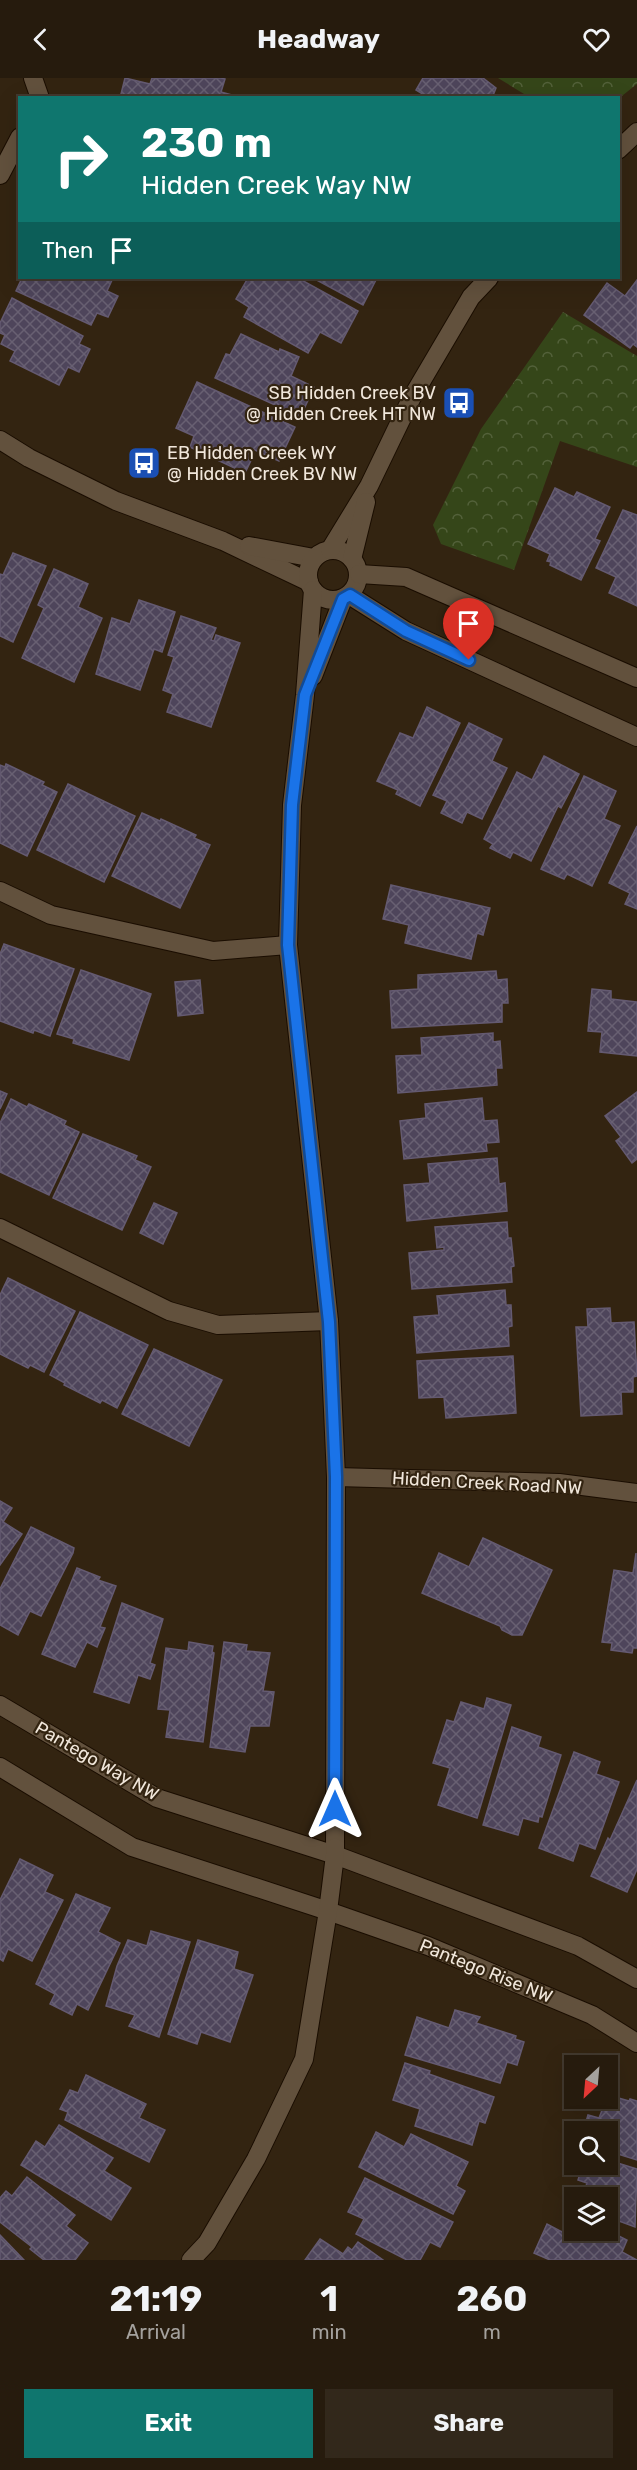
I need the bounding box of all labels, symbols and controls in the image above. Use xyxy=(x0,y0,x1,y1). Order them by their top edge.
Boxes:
icon: back xyxy=(24,23,57,56)
text: Headway xyxy=(257,23,380,55)
icon: heart xyxy=(580,23,613,56)
text: 230 m xyxy=(141,118,272,168)
icon: right xyxy=(42,120,120,198)
text: Hidden Creek Way NW xyxy=(141,169,412,201)
icon: arrive xyxy=(105,234,138,267)
text: Then xyxy=(42,237,93,264)
place label: SB Hidden Creek BV @ Hidden Creek HT NW xyxy=(246,382,436,425)
bus stop icon: SB Hidden Creek BV @ Hidden Creek HT NW xyxy=(441,385,477,421)
place label: EB Hidden Creek WY @ Hidden Creek BV NW xyxy=(167,442,357,485)
bus stop icon: EB Hidden Creek WY @ Hidden Creek BV NW xyxy=(126,445,162,481)
pin xyxy=(443,598,494,660)
icon: arrive xyxy=(452,607,485,640)
street label: Hidden Creek Road NW xyxy=(391,1467,583,1499)
street label: Pantego Way NW xyxy=(31,1717,163,1805)
position arrow xyxy=(303,1777,367,1841)
street label: Pantego Rise NW xyxy=(416,1934,556,2008)
north arrow xyxy=(564,2055,618,2109)
map controls xyxy=(564,2055,618,2241)
button: search xyxy=(564,2121,618,2175)
button: layers xyxy=(564,2187,618,2241)
text: 21:19 xyxy=(110,2277,202,2320)
text: 1 xyxy=(320,2277,338,2320)
text: 260 xyxy=(456,2277,527,2320)
text: Arrival xyxy=(126,2320,186,2344)
text: min xyxy=(312,2320,347,2344)
text: m xyxy=(483,2320,501,2344)
button: Exit xyxy=(24,2389,313,2458)
button: Share xyxy=(325,2389,613,2458)

